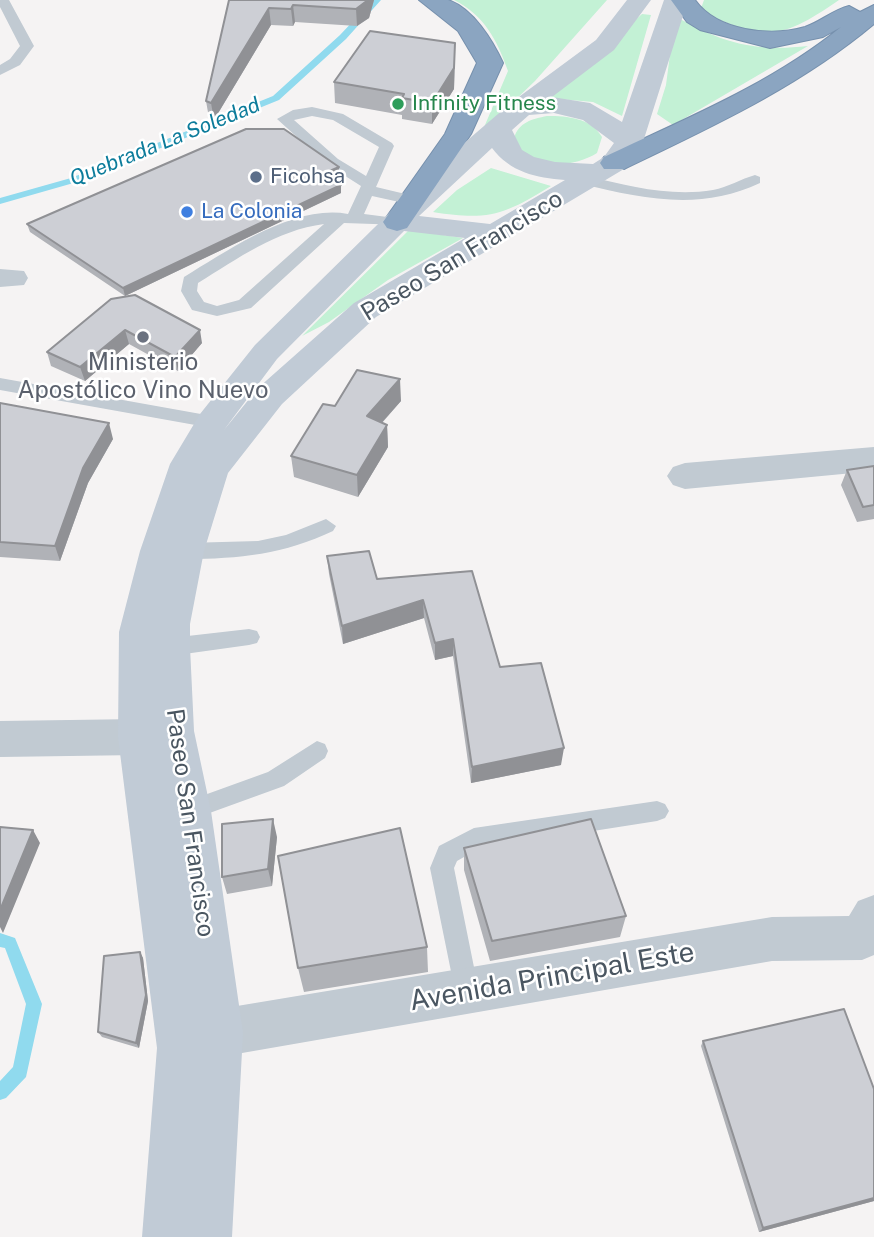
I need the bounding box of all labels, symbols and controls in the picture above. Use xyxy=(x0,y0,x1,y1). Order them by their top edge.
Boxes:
place label: Infinity Fitness xyxy=(412,91,556,117)
water label: Quebrada La Soledad xyxy=(66,92,264,192)
marker: Infinity Fitness xyxy=(390,96,406,112)
place label: Ficohsa xyxy=(270,164,345,190)
marker: Ficohsa xyxy=(248,169,264,185)
street label: Paseo San Francisco xyxy=(356,184,568,328)
place label: La Colonia xyxy=(201,199,302,225)
marker: La Colonia xyxy=(179,204,195,220)
marker: Ministerio Apostólico Vino Nuevo xyxy=(135,329,151,345)
place label: Ministerio Apostólico Vino Nuevo xyxy=(17,349,269,405)
street label: Paseo San Francisco xyxy=(160,707,220,939)
street label: Avenida Principal Este xyxy=(407,935,697,1019)

